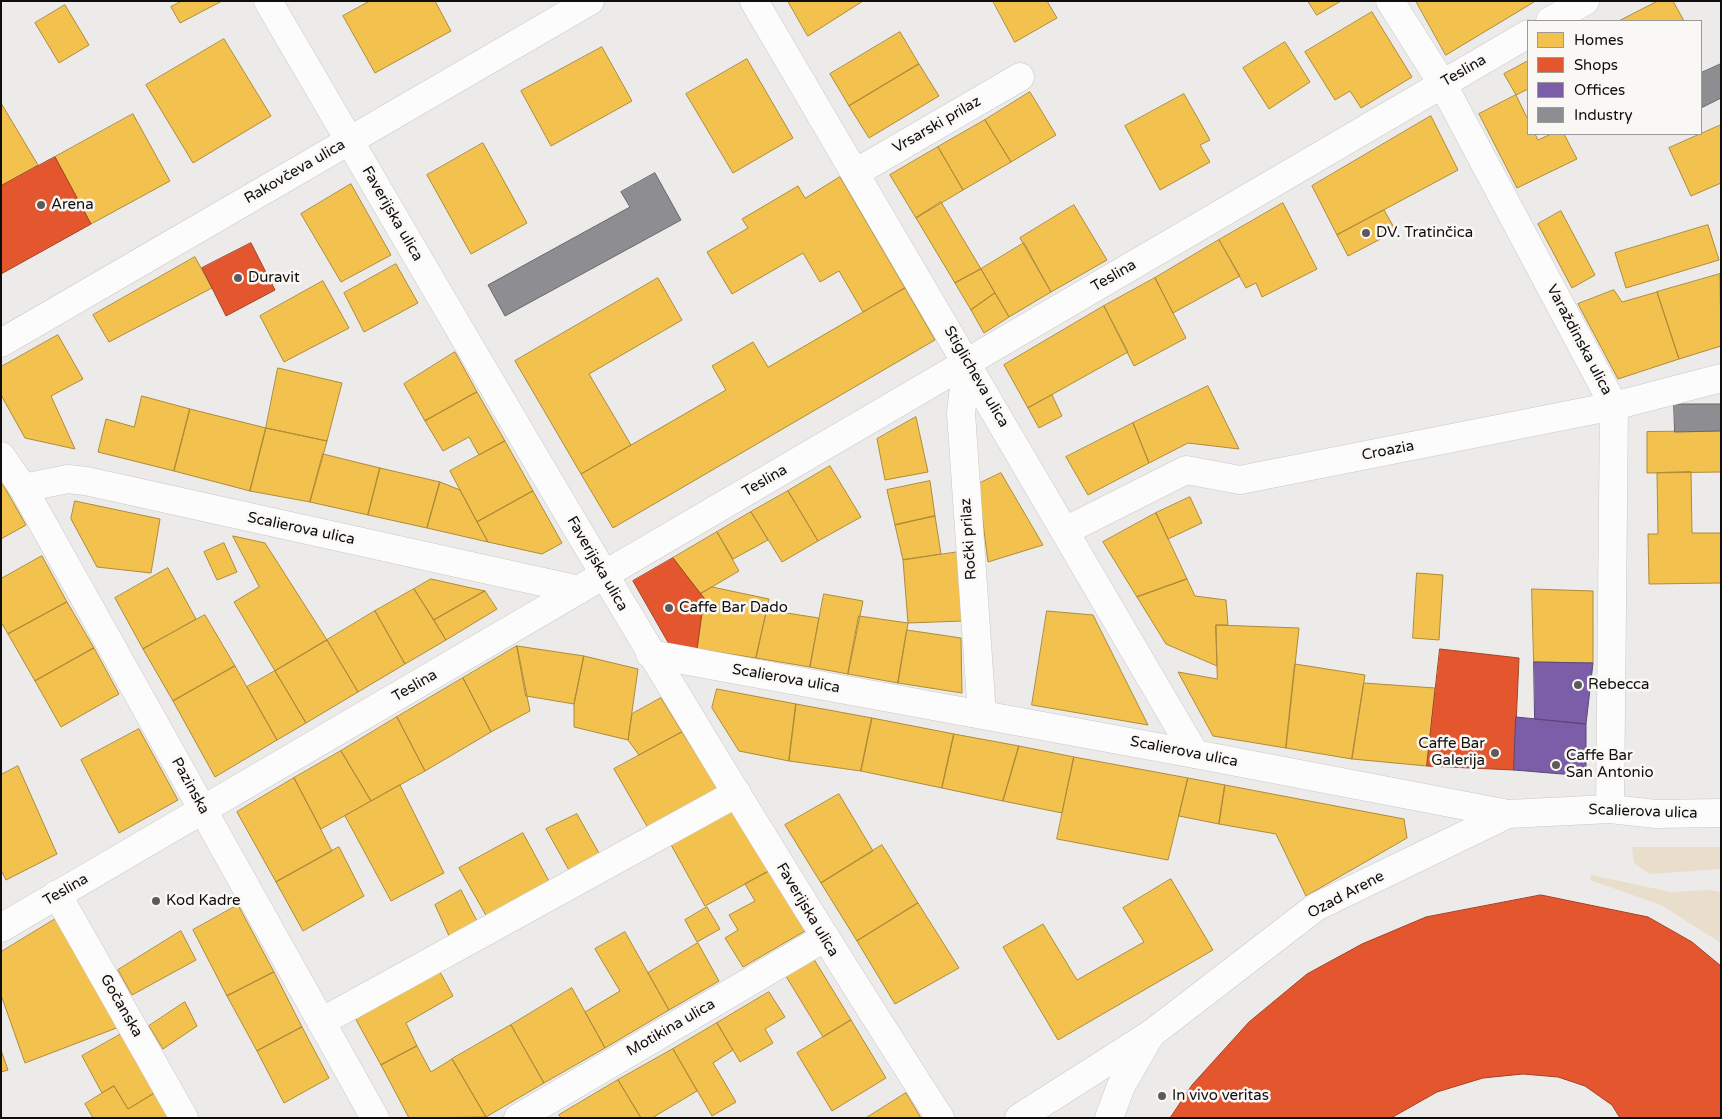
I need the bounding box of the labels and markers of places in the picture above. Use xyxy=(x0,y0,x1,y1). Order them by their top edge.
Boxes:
place label: Arena xyxy=(51,196,94,214)
marker: Arena xyxy=(35,199,47,211)
place label: DV. Tratinčica xyxy=(1376,224,1473,242)
marker: DV. Tratinčica xyxy=(1360,227,1372,239)
place label: Duravit xyxy=(248,269,300,287)
marker: Duravit xyxy=(232,272,244,284)
place label: Caffe Bar Dado xyxy=(679,599,788,617)
marker: Caffe Bar Dado xyxy=(663,602,675,614)
place label: Rebecca xyxy=(1588,676,1649,694)
marker: Rebecca xyxy=(1572,679,1584,691)
place label: Caffe Bar Galerija xyxy=(1418,735,1485,770)
marker: Caffe Bar Galerija xyxy=(1489,747,1501,759)
place label: Caffe Bar San Antonio xyxy=(1566,747,1653,782)
marker: Caffe Bar San Antonio xyxy=(1550,759,1562,771)
place label: Kod Kadre xyxy=(166,892,240,910)
marker: Kod Kadre xyxy=(150,895,162,907)
place label: In vivo veritas xyxy=(1172,1087,1269,1105)
marker: In vivo veritas xyxy=(1156,1090,1168,1102)

